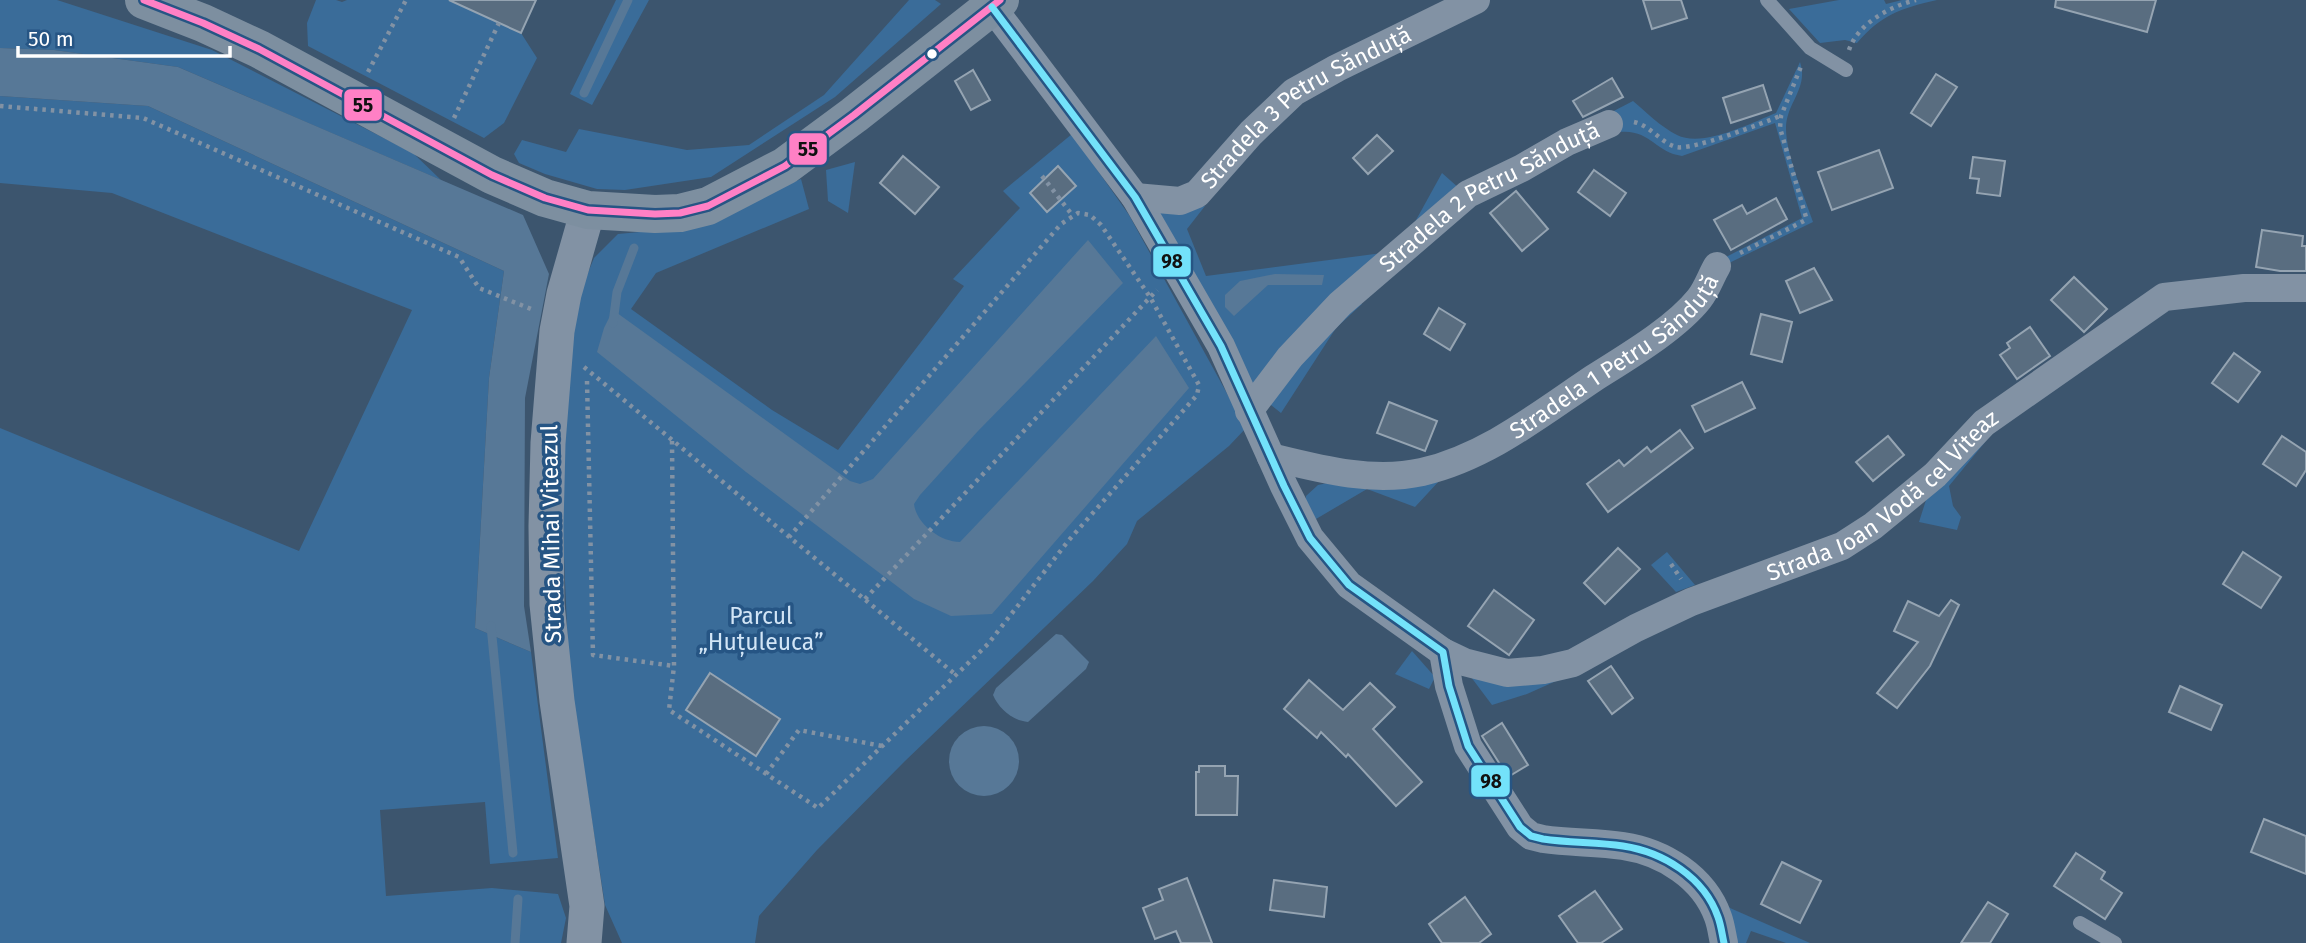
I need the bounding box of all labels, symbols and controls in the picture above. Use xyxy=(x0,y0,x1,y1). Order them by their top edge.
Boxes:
scale bar xyxy=(18,14,229,58)
street label: Stradela 3 Petru Sănduță xyxy=(1194,20,1416,194)
text: 50 m xyxy=(28,26,74,52)
unlabelled marker xyxy=(925,47,939,61)
line badge: 55 xyxy=(343,88,383,122)
text: 55 xyxy=(353,94,373,117)
street label: Stradela 2 Petru Sănduță xyxy=(1373,116,1604,278)
line badge: 55 xyxy=(788,132,828,166)
text: 55 xyxy=(798,138,818,161)
line badge: 98 xyxy=(1152,245,1192,278)
text: 98 xyxy=(1161,250,1183,273)
street label: Stradela 1 Petru Sănduță xyxy=(1504,270,1725,445)
street label: Strada Ioan Vodă cel Viteaz xyxy=(1763,404,2003,587)
street label: Strada Mihai Viteazul xyxy=(535,424,567,644)
park label: Parcul „Huțuleuca” xyxy=(699,602,823,657)
line badge: 98 xyxy=(1470,764,1511,798)
text: 98 xyxy=(1480,770,1502,793)

